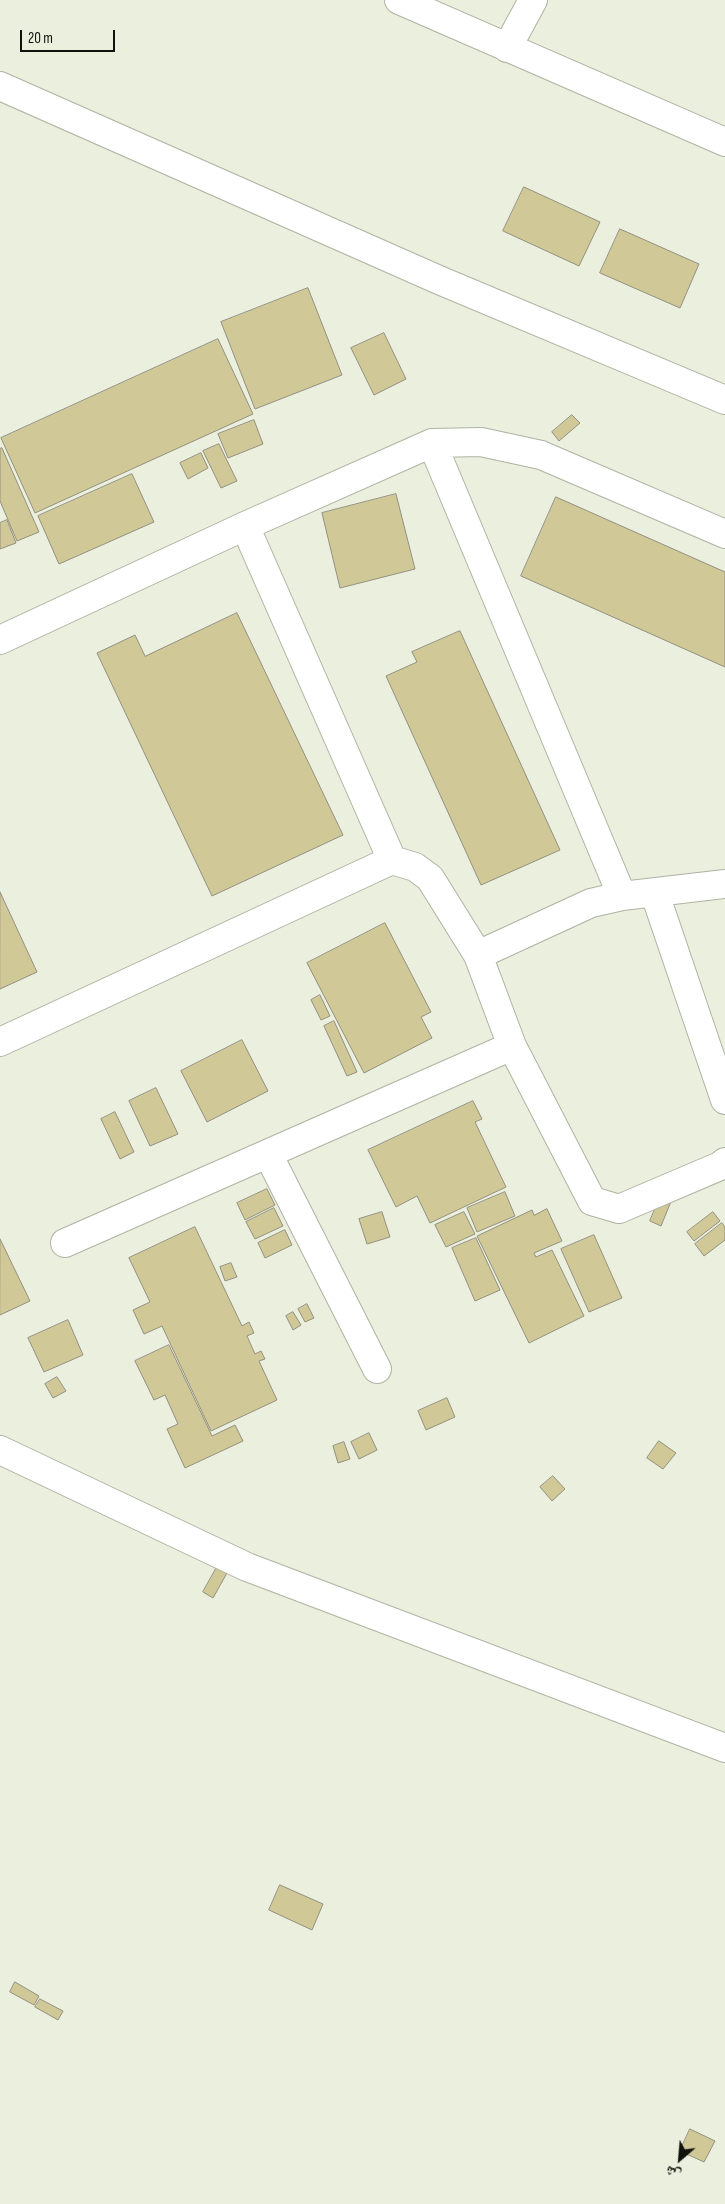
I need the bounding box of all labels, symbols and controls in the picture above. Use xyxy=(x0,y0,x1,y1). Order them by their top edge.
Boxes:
scale bar xyxy=(22,20,118,52)
text: 20 m xyxy=(28,29,53,48)
north arrow xyxy=(655,2134,705,2184)
text: ش xyxy=(662,2162,683,2184)

